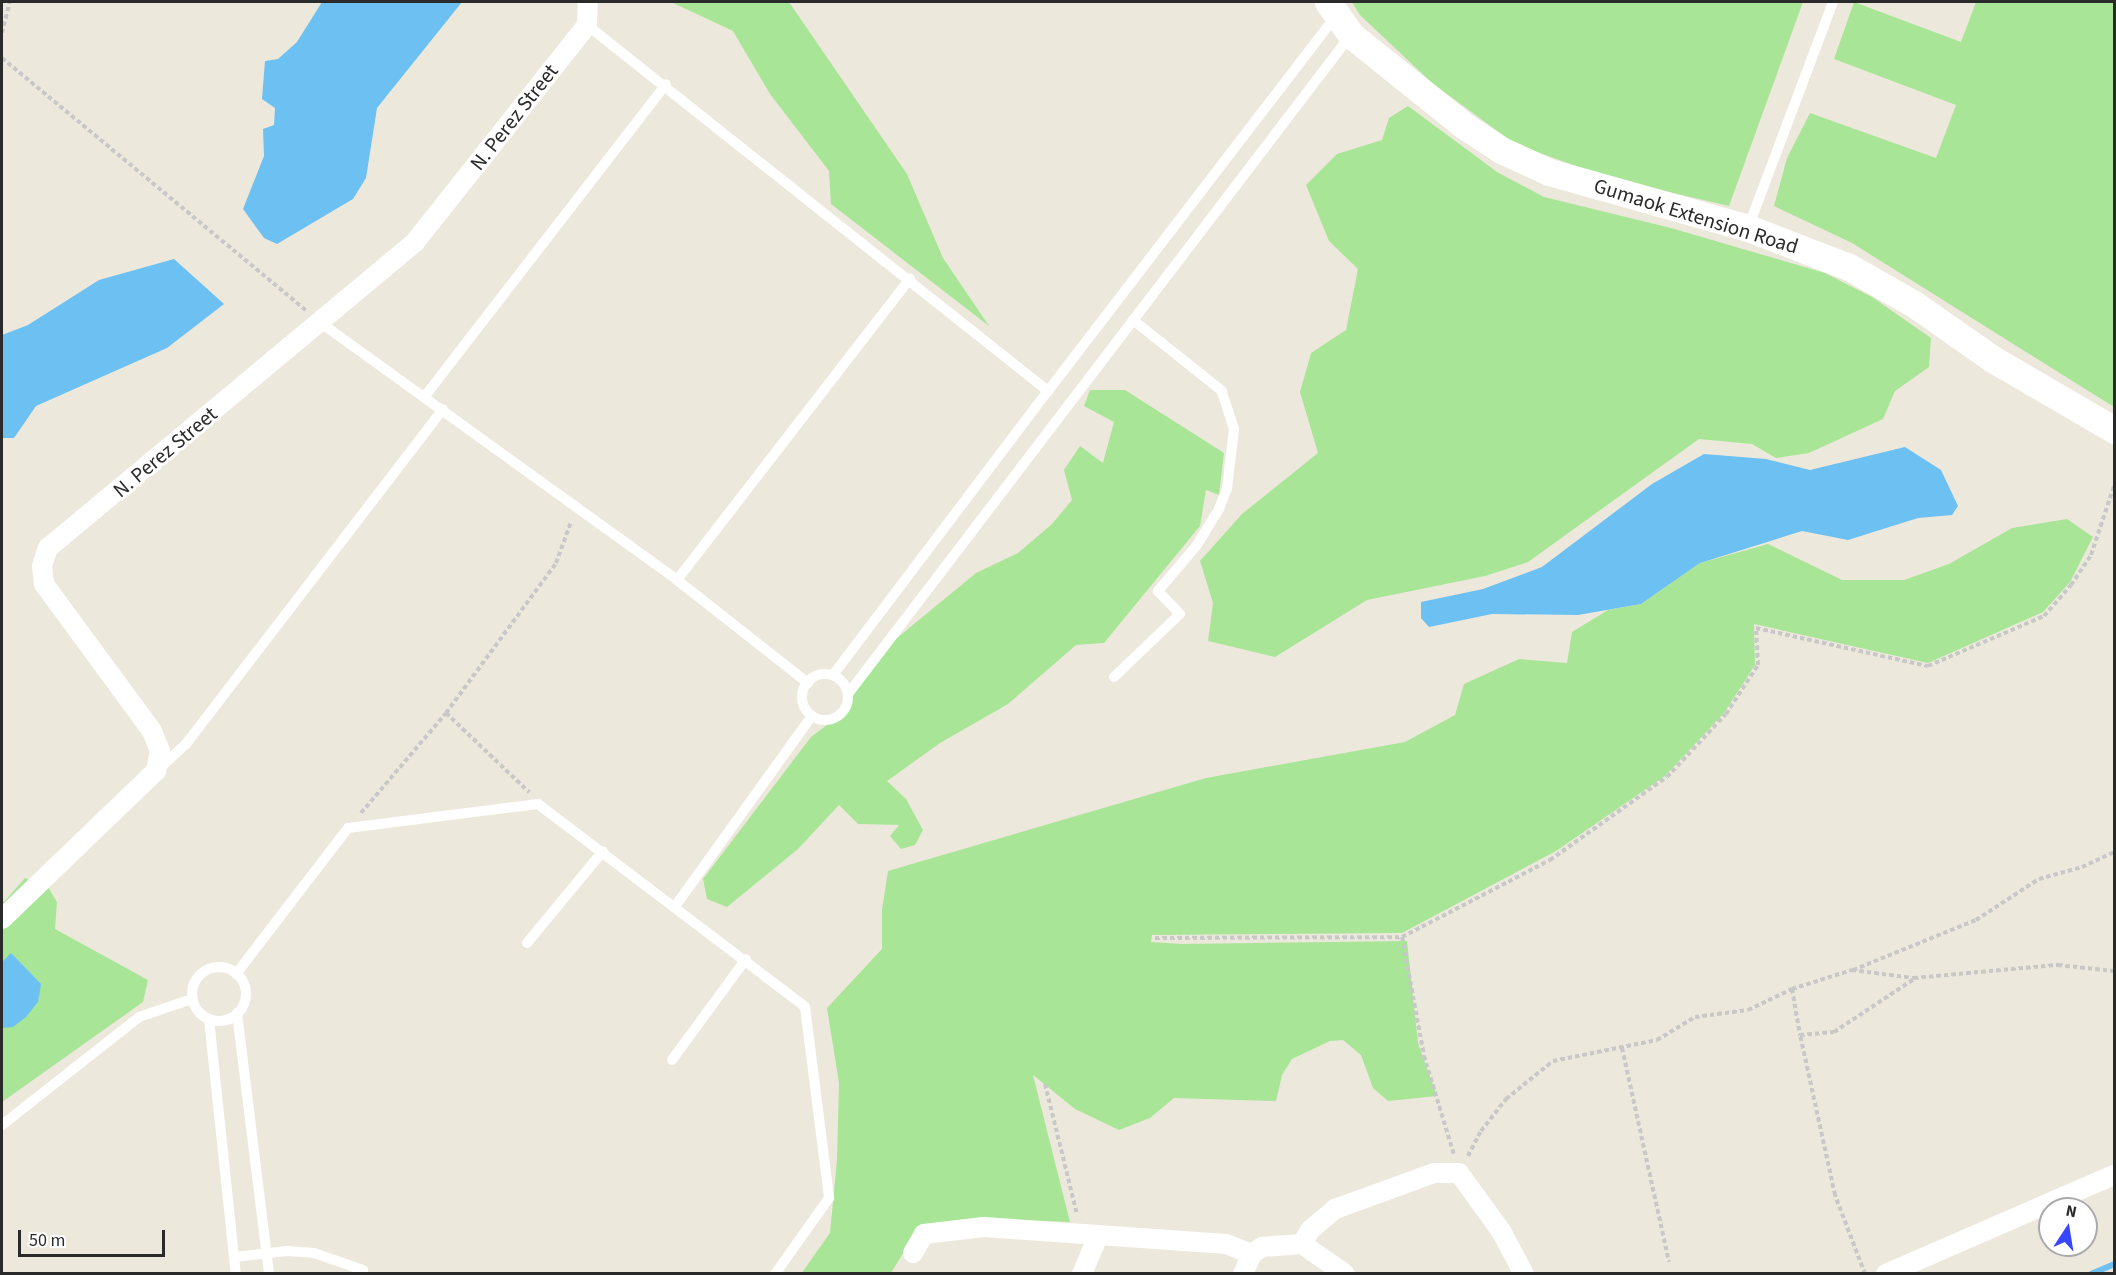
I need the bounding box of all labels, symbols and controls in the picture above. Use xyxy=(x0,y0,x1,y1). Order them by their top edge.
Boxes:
street label: N. Perez Street xyxy=(465,59,563,175)
street label: Gumaok Extension Road xyxy=(1591,173,1801,259)
street label: N. Perez Street xyxy=(108,401,222,503)
north arrow xyxy=(2038,1197,2098,1257)
text: N xyxy=(2064,1199,2079,1223)
scale bar xyxy=(21,1218,168,1256)
text: 50 m xyxy=(29,1228,65,1253)

